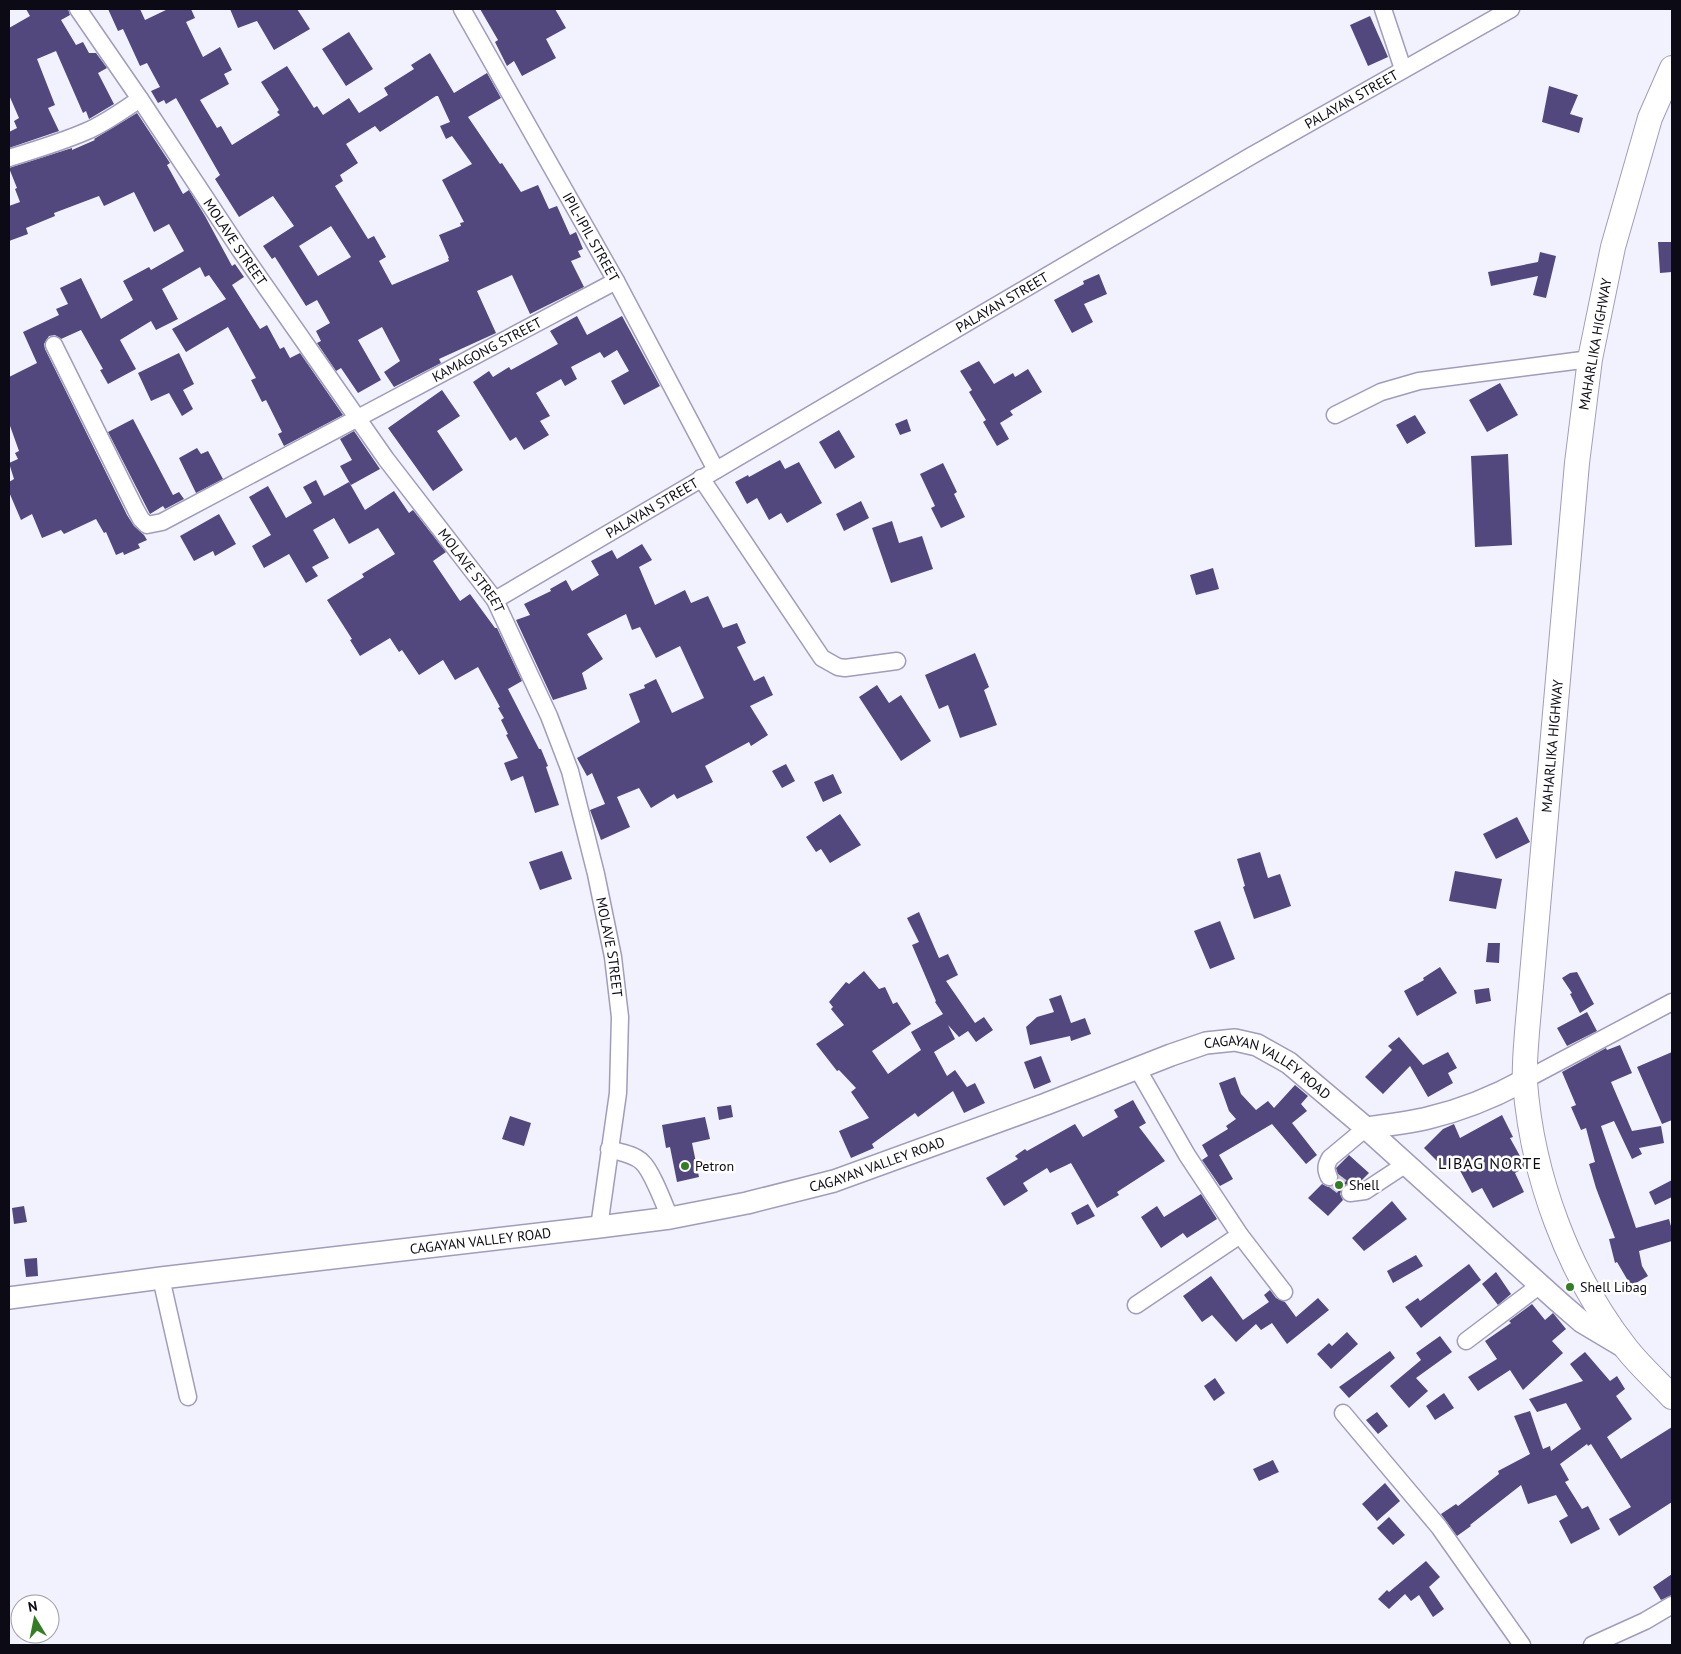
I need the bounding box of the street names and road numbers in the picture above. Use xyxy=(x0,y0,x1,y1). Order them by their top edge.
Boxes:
street label: PALAYAN STREET xyxy=(1301,66,1401,133)
street label: IPIL-IPIL STREET xyxy=(559,189,624,285)
street label: MOLAVE STREET xyxy=(199,195,271,289)
street label: PALAYAN STREET xyxy=(952,268,1052,336)
street label: MAHARLIKA HIGHWAY xyxy=(1575,276,1616,411)
street label: KAMAGONG STREET xyxy=(429,313,545,386)
street label: PALAYAN STREET xyxy=(602,474,702,542)
street label: MOLAVE STREET xyxy=(434,525,509,616)
street label: MAHARLIKA HIGHWAY xyxy=(1537,678,1567,813)
street label: MOLAVE STREET xyxy=(592,896,627,998)
street label: CAGAYAN VALLEY ROAD xyxy=(1203,1031,1334,1103)
street label: CAGAYAN VALLEY ROAD xyxy=(807,1133,947,1196)
street label: CAGAYAN VALLEY ROAD xyxy=(409,1224,552,1258)

